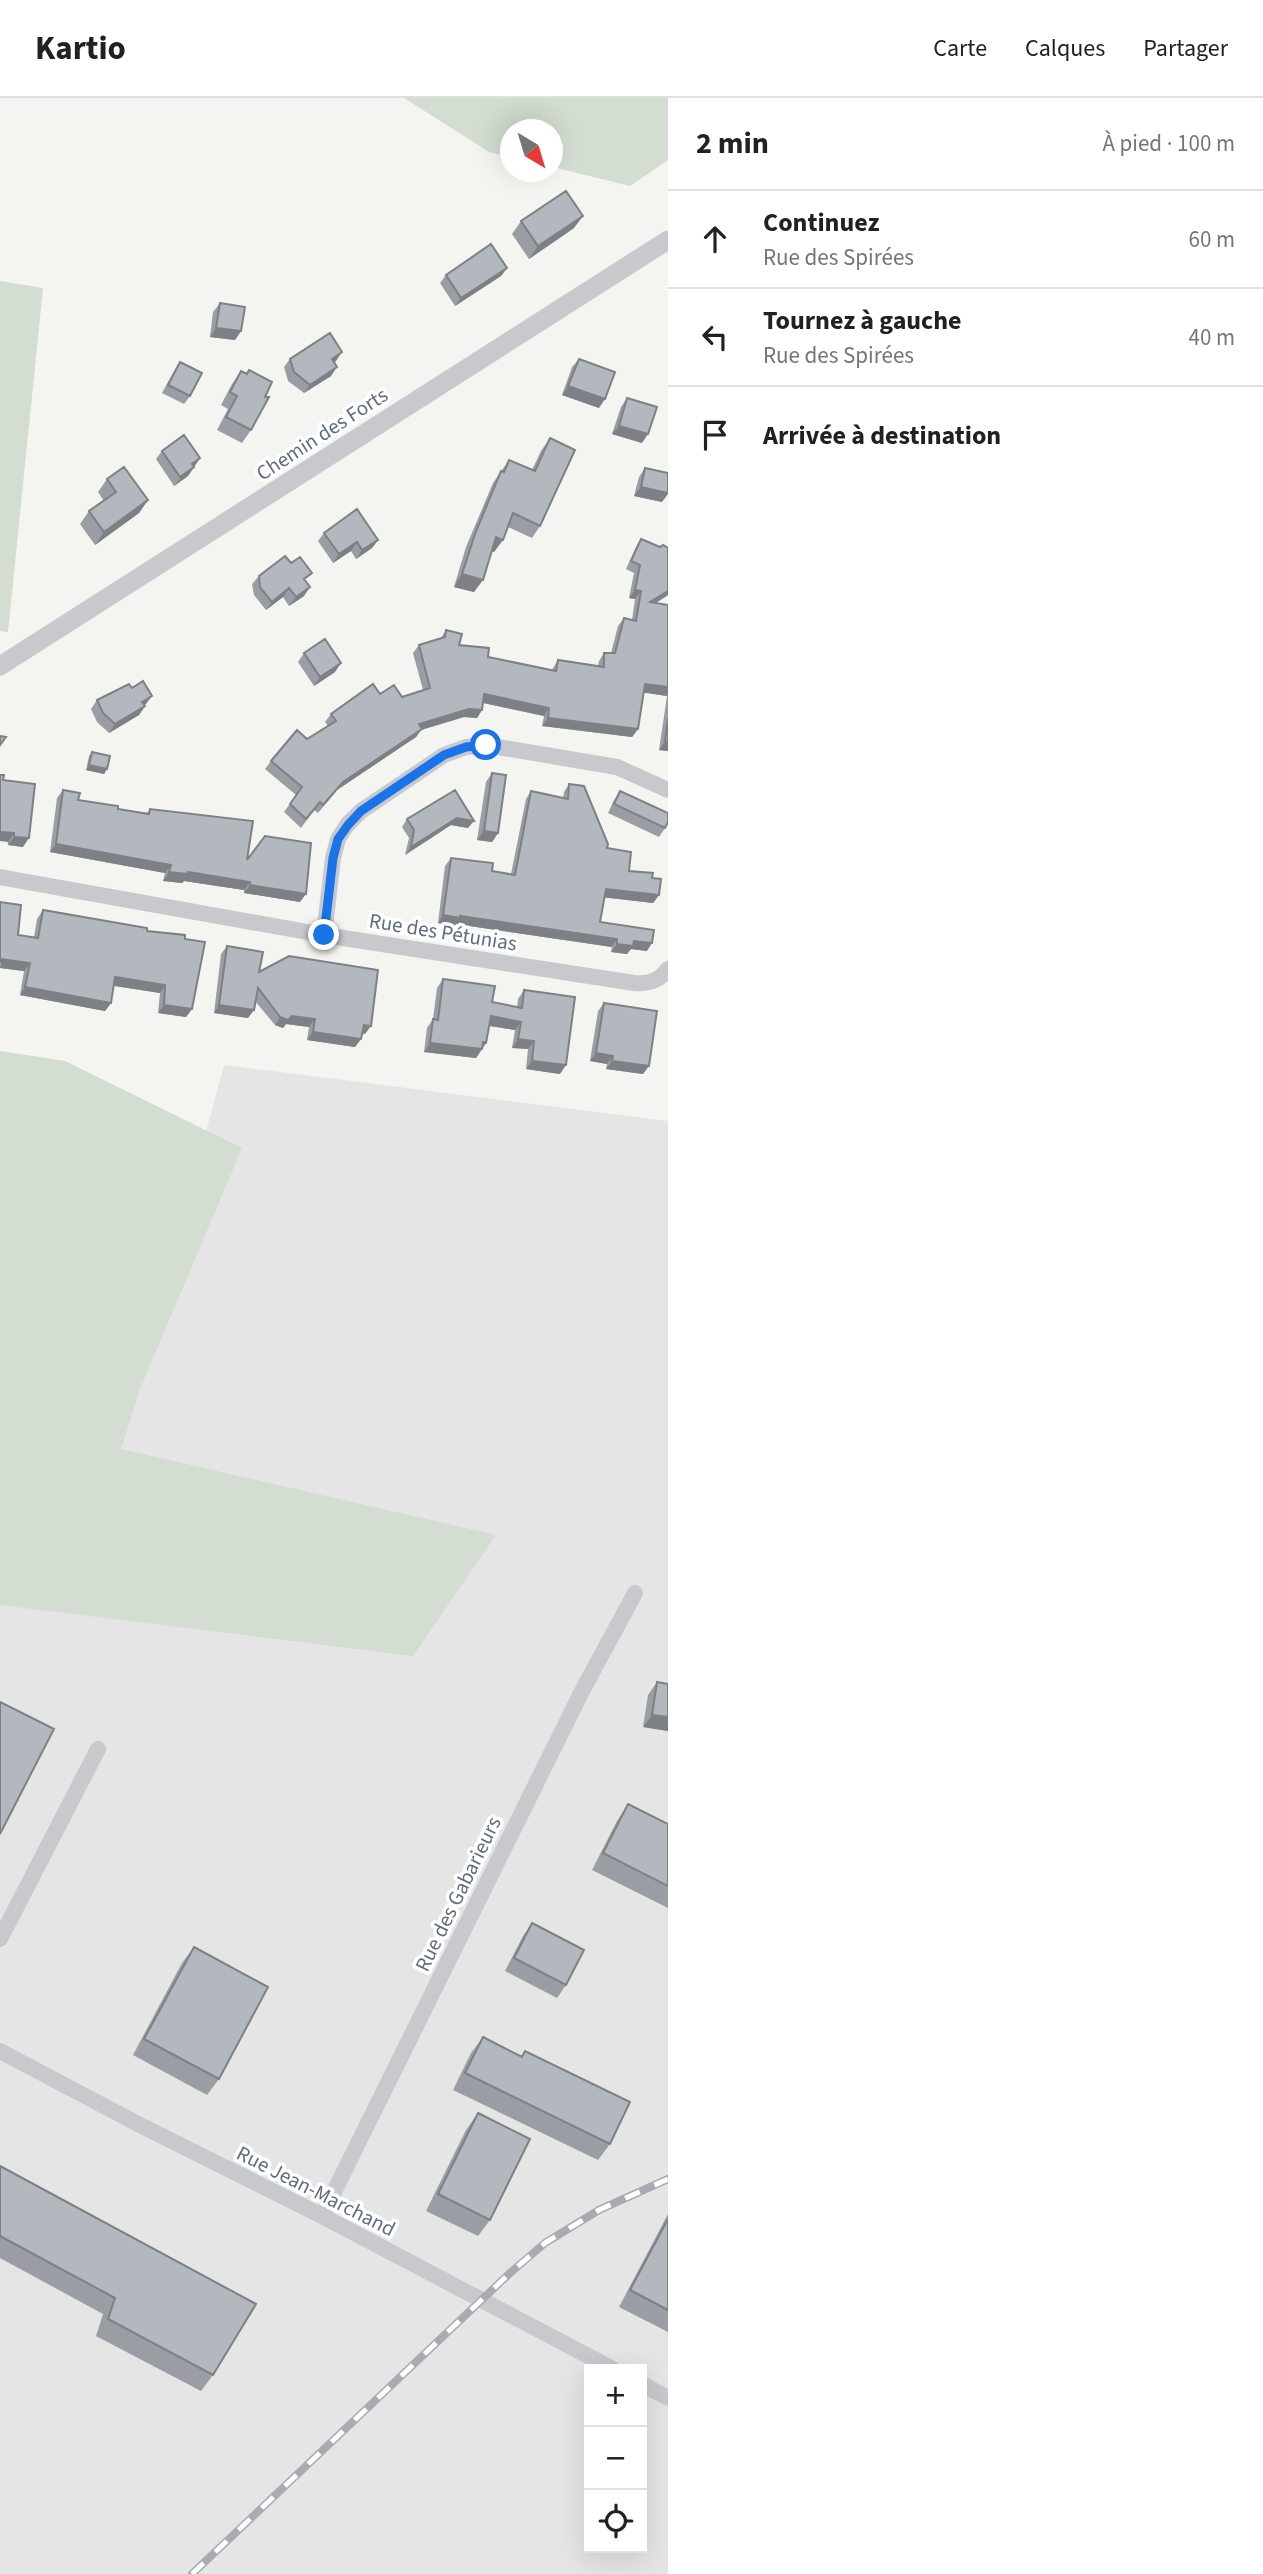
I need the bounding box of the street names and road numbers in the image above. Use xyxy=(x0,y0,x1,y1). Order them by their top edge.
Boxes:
street label: Chemin des Forts xyxy=(250,380,394,488)
street label: Rue des Pétunias xyxy=(367,906,519,959)
street label: Rue des Gabarieurs xyxy=(408,1811,509,1976)
street label: Rue Jean-Marchand xyxy=(231,2138,401,2244)

